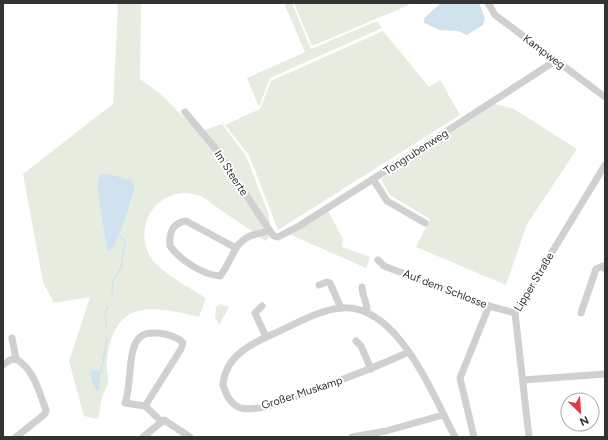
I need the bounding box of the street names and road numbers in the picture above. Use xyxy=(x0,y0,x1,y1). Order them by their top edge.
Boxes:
street label: Kampweg xyxy=(521,32,567,72)
street label: Tongrubenweg xyxy=(382,126,450,178)
street label: Im Steerte xyxy=(211,148,251,198)
street label: Lipper Straße xyxy=(511,250,557,314)
street label: Auf dem Schlosse xyxy=(401,267,489,311)
street label: Großer Muskamp xyxy=(260,374,345,412)

